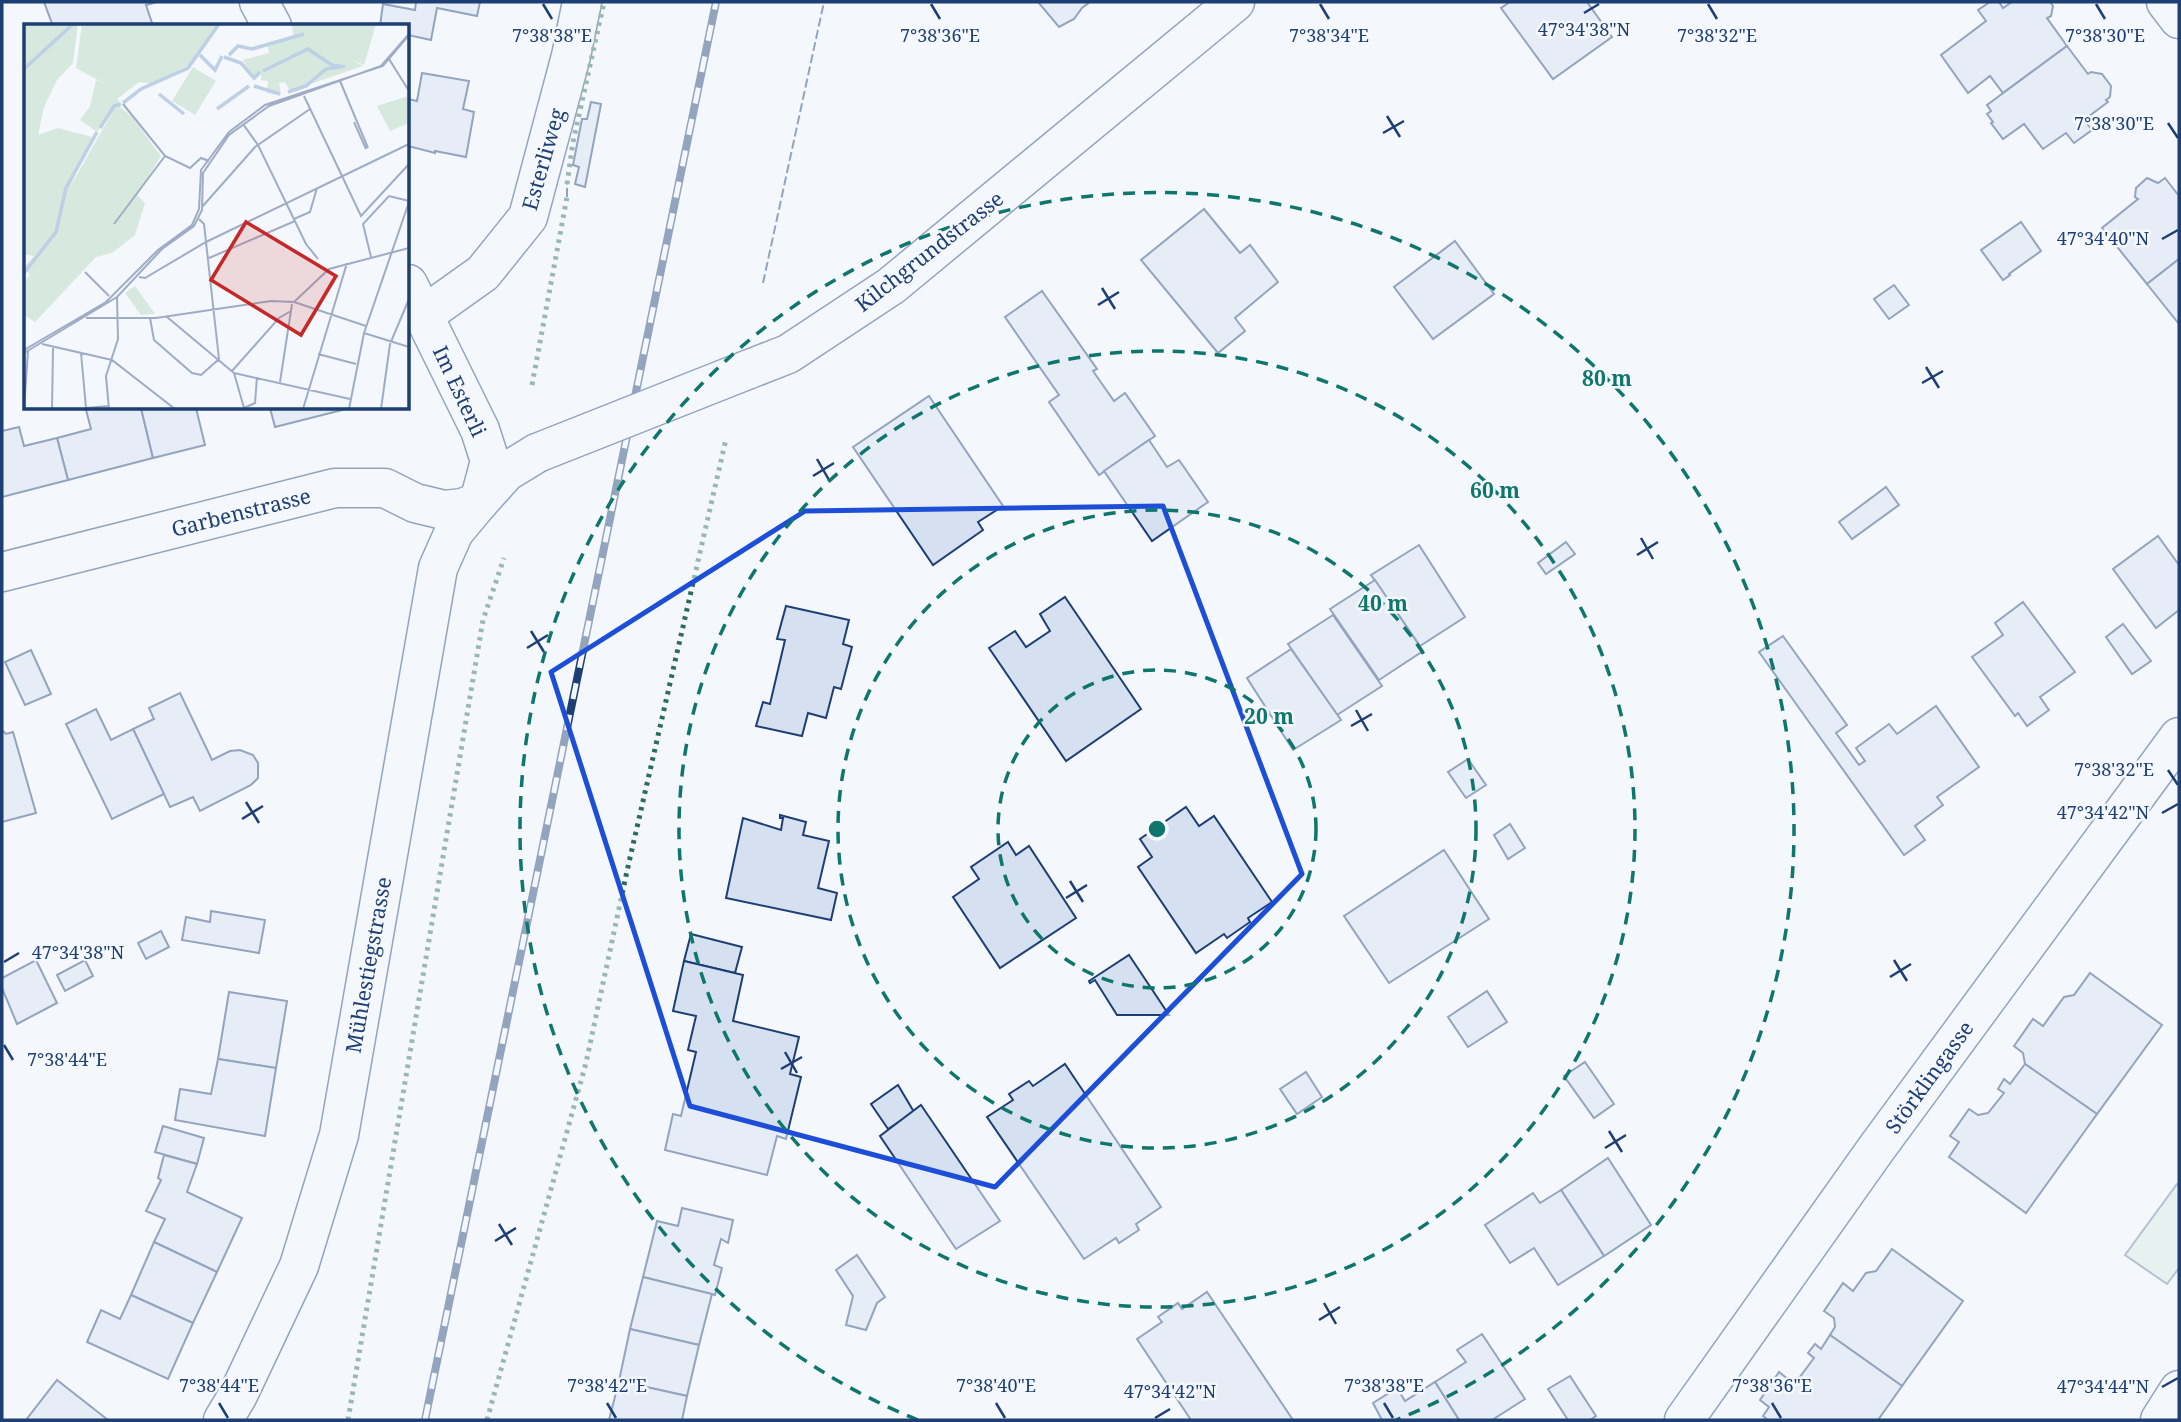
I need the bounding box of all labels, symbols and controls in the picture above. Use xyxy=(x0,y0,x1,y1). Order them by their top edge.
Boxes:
text: 47°34'38"N xyxy=(1538,17,1631,41)
text: 7°38'38"E xyxy=(512,23,592,47)
text: 7°38'36"E xyxy=(900,23,980,47)
text: 7°38'34"E xyxy=(1289,23,1369,47)
text: 7°38'32"E xyxy=(1677,23,1757,47)
text: 7°38'30"E xyxy=(2065,23,2145,47)
inset map xyxy=(24,24,410,410)
street label: Esterliweg xyxy=(515,104,571,213)
text: 7°38'30"E xyxy=(2074,111,2154,135)
street label: Kilchgrundstrasse xyxy=(849,184,1009,318)
text: 47°34'40"N xyxy=(2057,226,2150,250)
street label: Im Esterli xyxy=(427,341,493,441)
text: 80 m xyxy=(1582,364,1632,392)
text: 60 m xyxy=(1470,476,1520,504)
street label: Garbenstrasse xyxy=(168,481,314,543)
text: 40 m xyxy=(1358,589,1408,617)
text: 20 m xyxy=(1244,702,1294,730)
text: 7°38'32"E xyxy=(2074,757,2154,781)
text: 47°34'42"N xyxy=(2057,800,2150,824)
centre of rings xyxy=(1145,817,1169,841)
street label: Mühlestiegstrasse xyxy=(339,875,397,1055)
text: 47°34'38"N xyxy=(32,940,125,964)
street label: Störklingasse xyxy=(1879,1015,1979,1139)
text: 7°38'44"E xyxy=(27,1047,107,1071)
text: 7°38'44"E xyxy=(179,1373,259,1397)
text: 7°38'42"E xyxy=(567,1373,647,1397)
text: 7°38'40"E xyxy=(956,1373,1036,1397)
text: 7°38'38"E xyxy=(1344,1373,1424,1397)
text: 7°38'36"E xyxy=(1732,1373,1812,1397)
text: 47°34'44"N xyxy=(2057,1374,2150,1398)
text: 47°34'42"N xyxy=(1124,1379,1217,1403)

